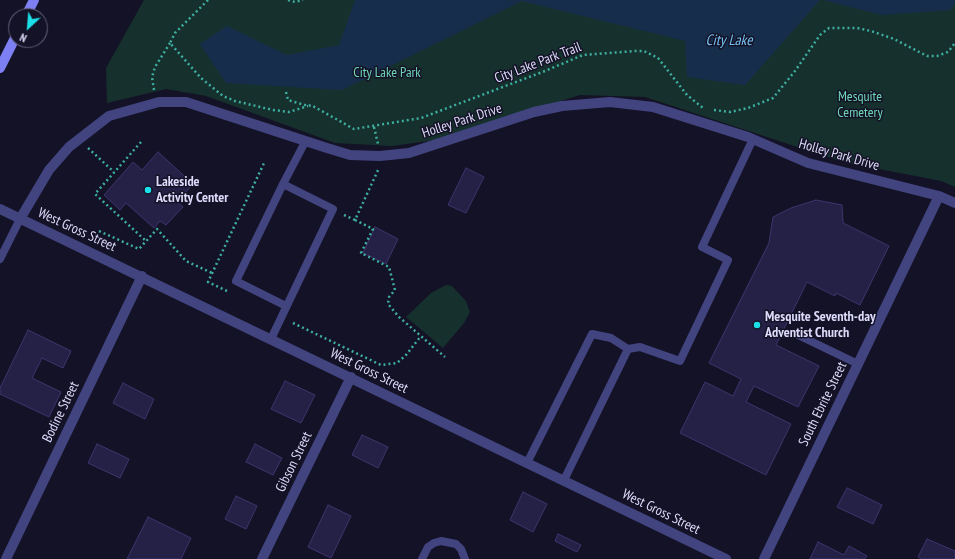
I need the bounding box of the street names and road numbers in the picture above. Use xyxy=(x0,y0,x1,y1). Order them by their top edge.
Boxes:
street label: City Lake Park Trail xyxy=(492,39,584,87)
street label: Holley Park Drive xyxy=(420,100,504,142)
street label: Holley Park Drive xyxy=(797,135,881,175)
street label: West Gross Street xyxy=(35,205,119,255)
street label: West Gross Street xyxy=(327,345,411,397)
street label: South Ebrite Street xyxy=(795,359,851,449)
street label: Bodine Street xyxy=(39,379,83,445)
street label: Gibson Street xyxy=(272,429,316,495)
street label: West Gross Street xyxy=(619,486,703,538)

